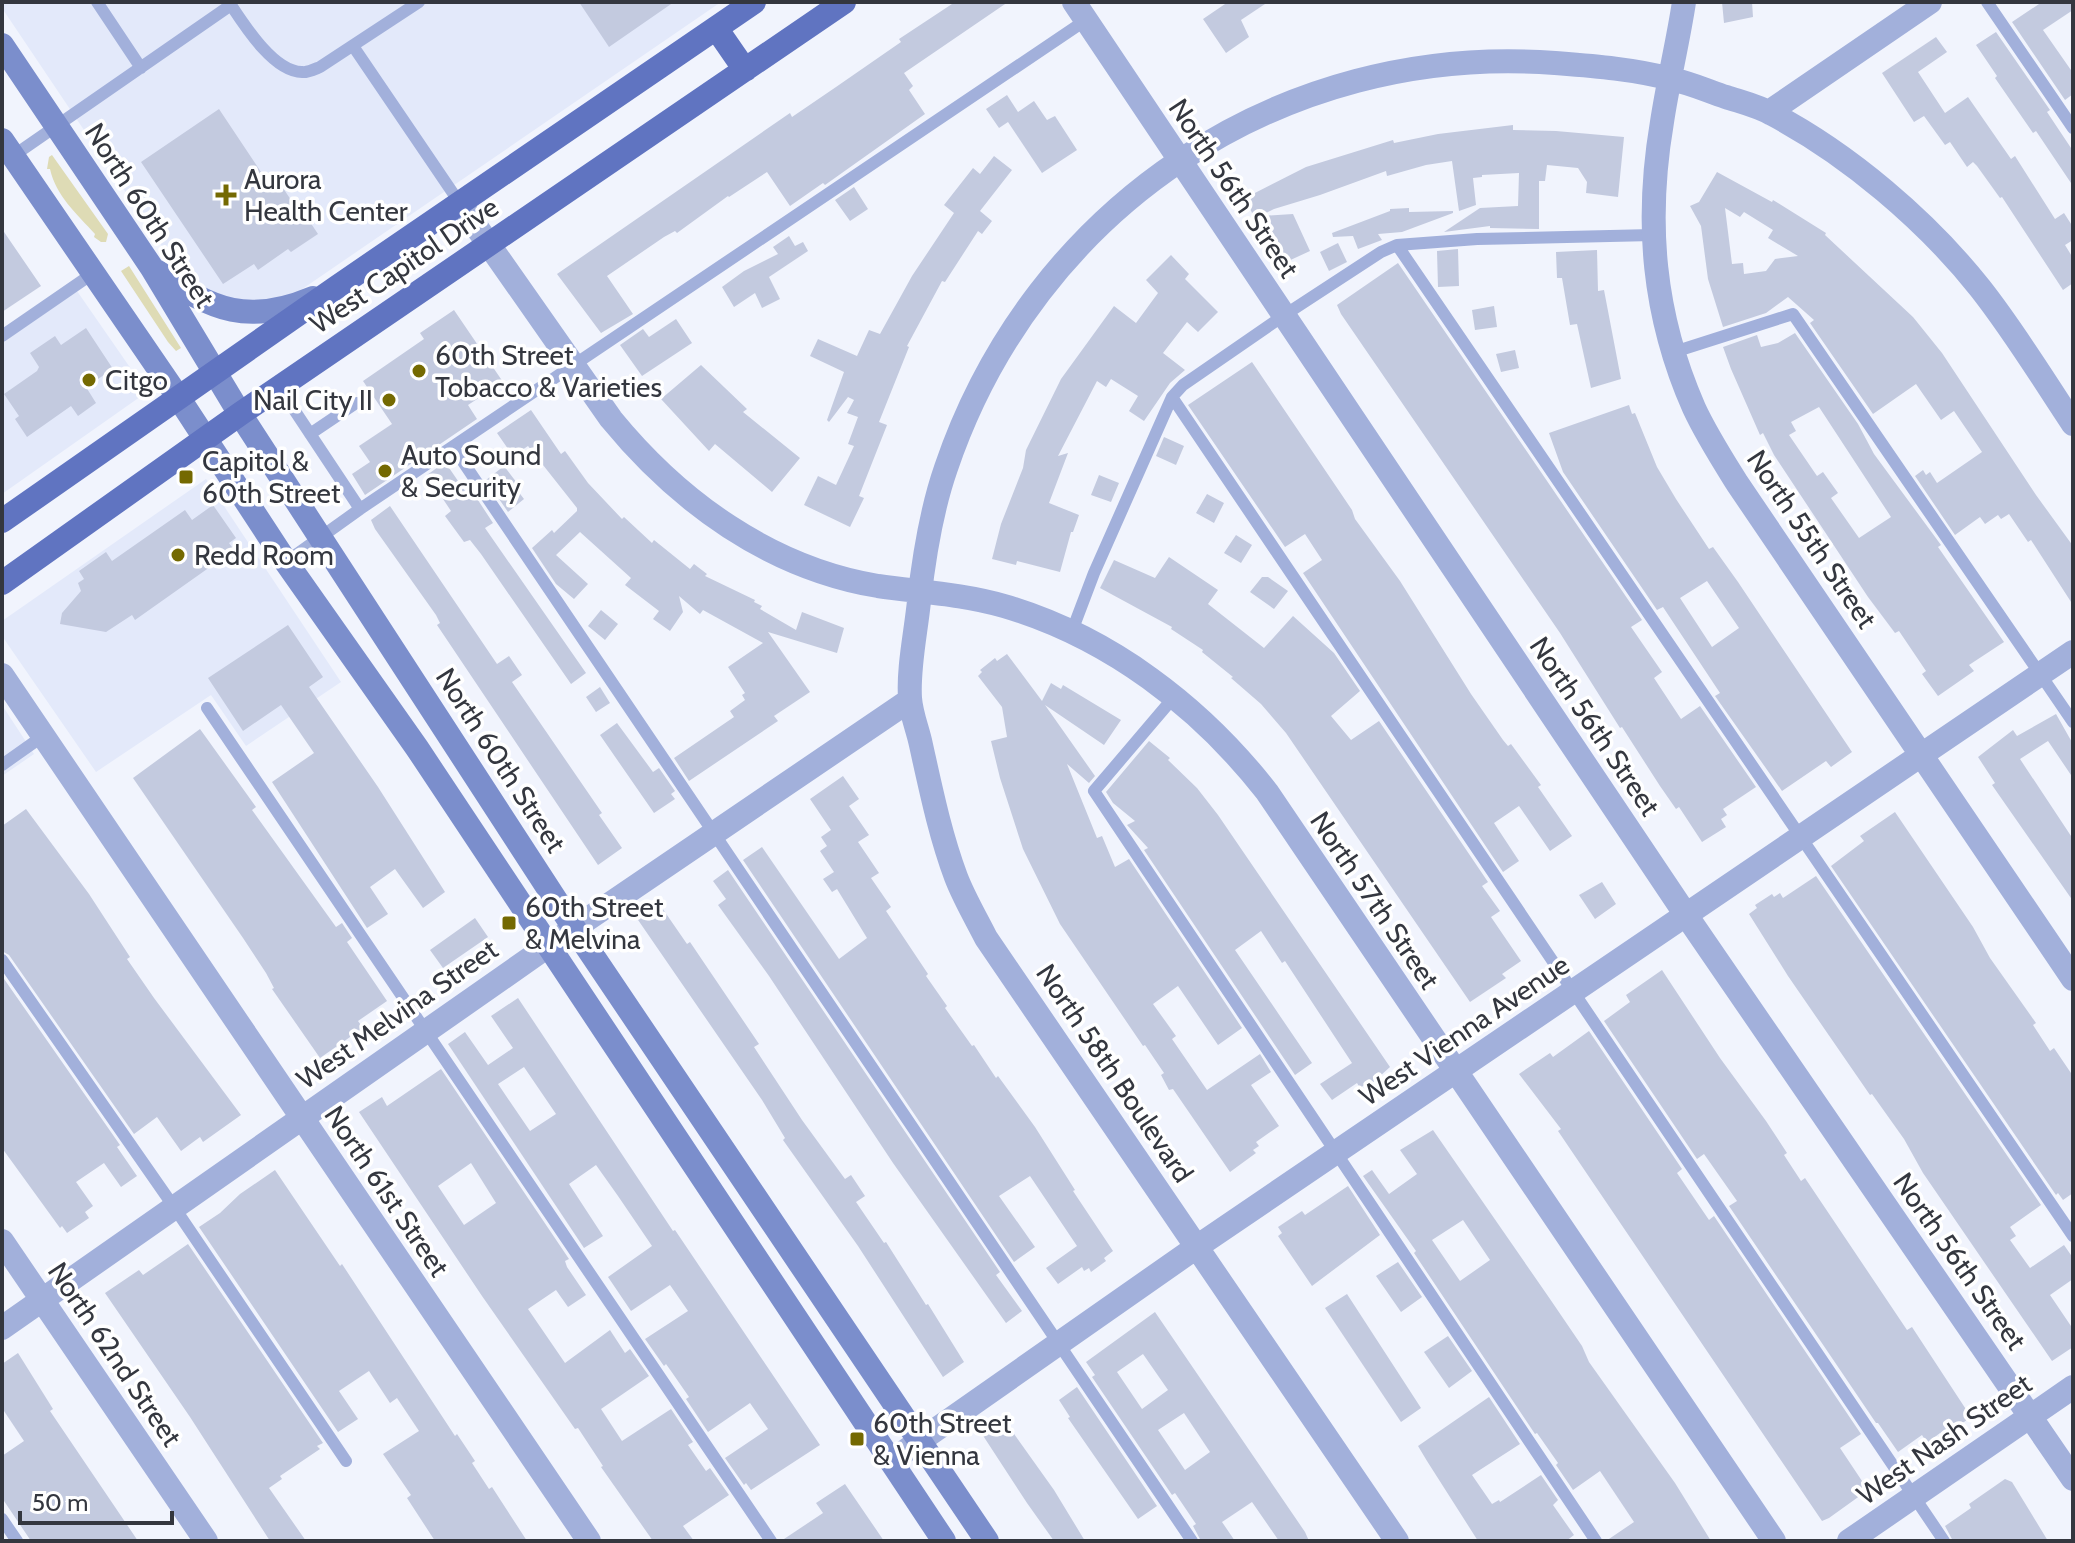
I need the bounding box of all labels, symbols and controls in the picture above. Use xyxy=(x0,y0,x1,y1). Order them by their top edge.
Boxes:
street label: North 56th Street xyxy=(1162,92,1306,284)
street label: North 60th Street xyxy=(78,117,222,313)
place label: Aurora Health Center xyxy=(244,162,408,228)
marker: Aurora Health Center xyxy=(215,184,237,206)
street label: West Capitol Drive xyxy=(303,189,505,341)
place label: 60th Street Tobacco & Varieties xyxy=(435,338,662,404)
marker: 60th Street Tobacco & Varieties xyxy=(410,362,428,380)
place label: Citgo xyxy=(105,363,168,397)
marker: Citgo xyxy=(80,371,98,389)
place label: Nail City II xyxy=(253,383,373,417)
marker: Nail City II xyxy=(380,391,398,409)
place label: Auto Sound & Security xyxy=(401,438,541,504)
street label: North 55th Street xyxy=(1740,443,1884,635)
place label: Capitol & 60th Street xyxy=(202,444,340,510)
marker: Auto Sound & Security xyxy=(376,462,394,480)
marker: Capitol & 60th Street xyxy=(177,468,195,486)
place label: Redd Room xyxy=(194,538,334,572)
marker: Redd Room xyxy=(169,546,187,564)
street label: North 56th Street xyxy=(1523,630,1667,822)
street label: North 60th Street xyxy=(429,662,573,858)
street label: North 57th Street xyxy=(1303,805,1447,995)
place label: 60th Street & Melvina xyxy=(525,890,663,956)
marker: 60th Street & Melvina xyxy=(500,914,518,932)
street label: West Melvina Street xyxy=(290,932,504,1096)
street label: West Vienna Avenue xyxy=(1353,947,1575,1113)
street label: North 58th Boulevard xyxy=(1029,957,1201,1189)
street label: North 61st Street xyxy=(317,1099,457,1283)
street label: North 56th Street xyxy=(1886,1166,2034,1356)
street label: North 62nd Street xyxy=(41,1256,189,1452)
street label: West Nash Street xyxy=(1850,1366,2038,1512)
place label: 60th Street & Vienna xyxy=(873,1406,1011,1472)
marker: 60th Street & Vienna xyxy=(848,1430,866,1448)
scale bar xyxy=(20,1475,172,1525)
text: 50 m xyxy=(32,1488,88,1517)

